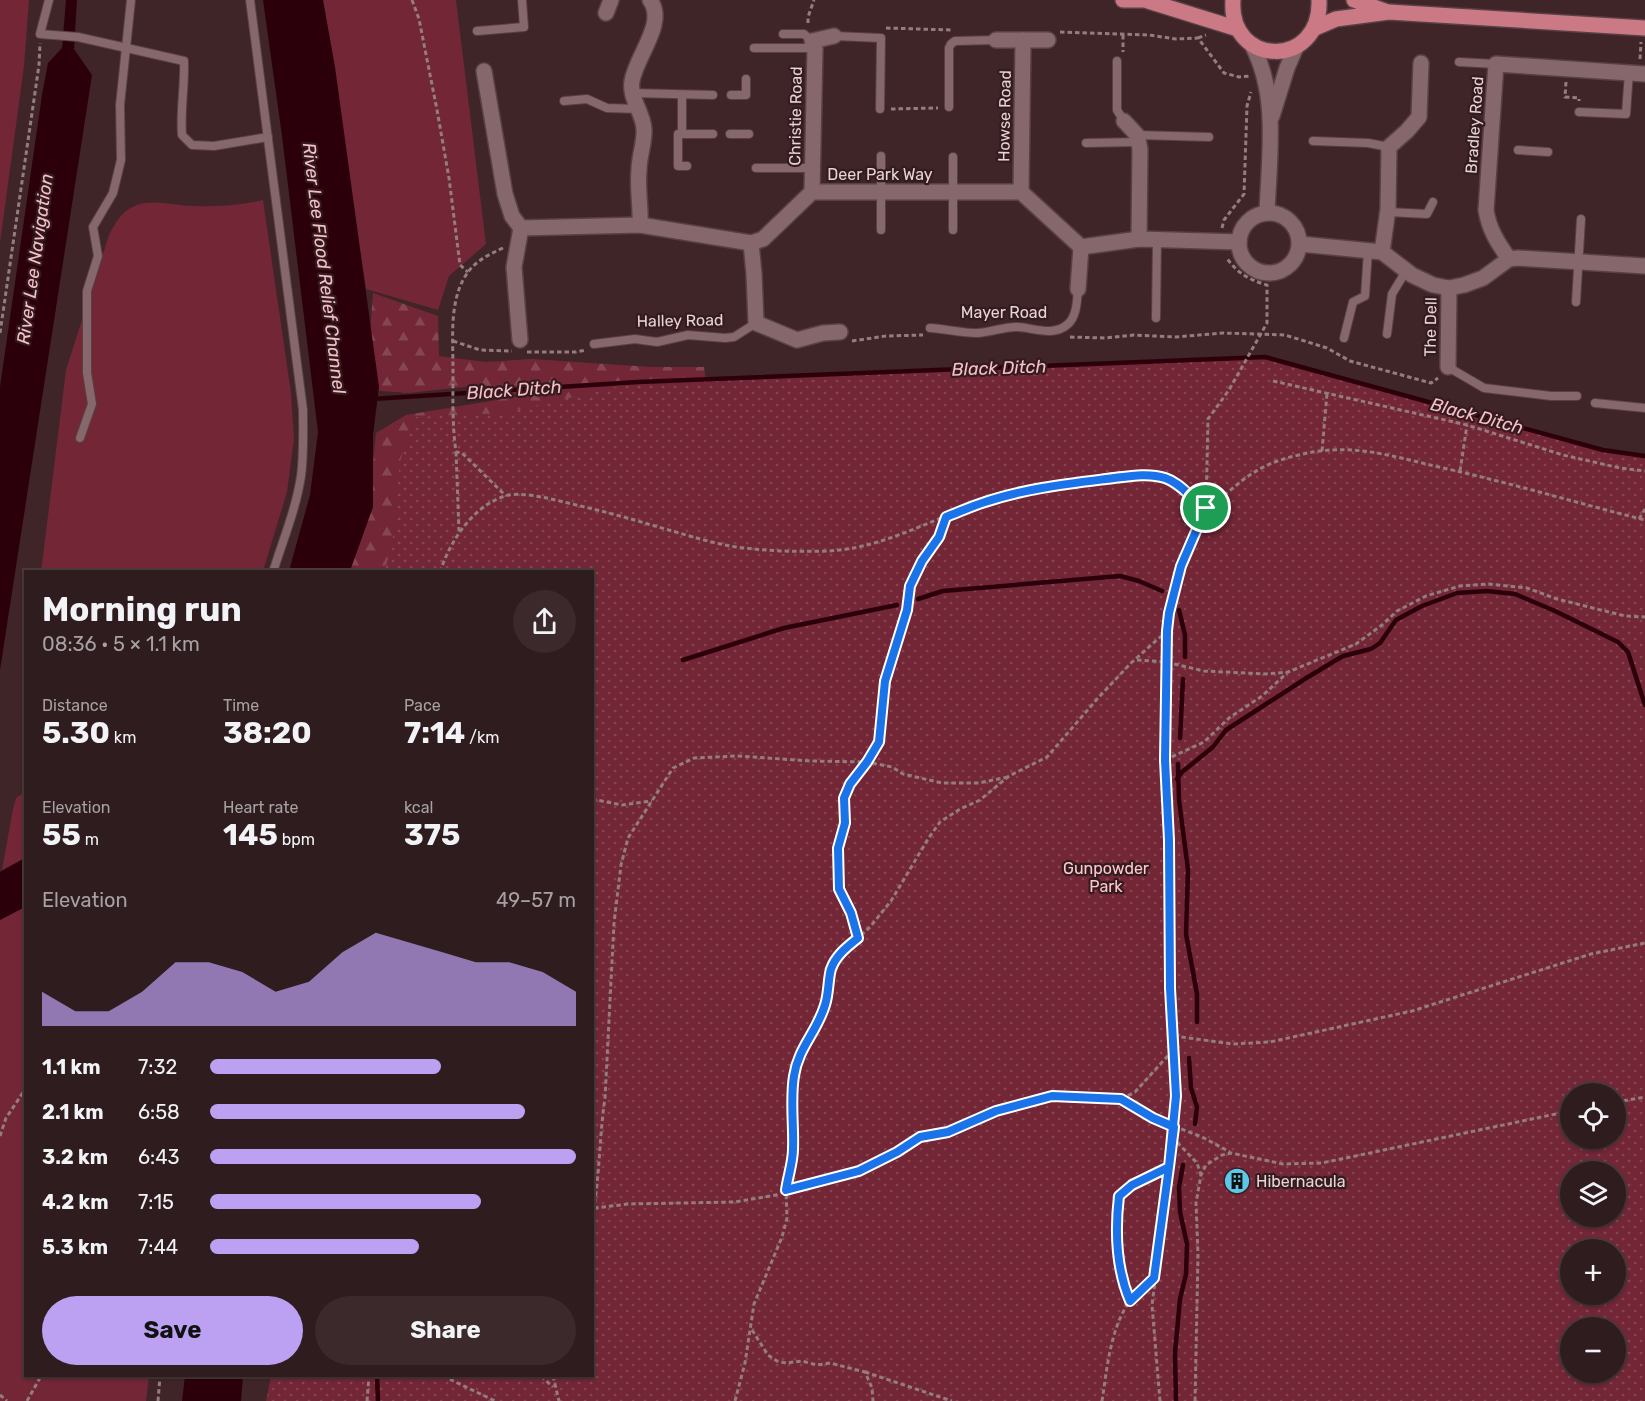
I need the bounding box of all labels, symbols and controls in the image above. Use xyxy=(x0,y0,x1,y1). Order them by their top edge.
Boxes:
street label: Christie Road xyxy=(785,66,806,166)
street label: Howse Road xyxy=(994,70,1015,162)
street label: Bradley Road xyxy=(1462,76,1487,174)
water label: River Lee Flood Relief Channel xyxy=(298,141,350,395)
street label: Deer Park Way xyxy=(827,165,933,184)
water label: River Lee Navigation xyxy=(12,172,58,346)
street label: The Dell xyxy=(1420,297,1441,357)
street label: Mayer Road xyxy=(961,303,1047,322)
street label: Halley Road xyxy=(636,310,724,331)
water label: Black Ditch xyxy=(951,355,1047,381)
water label: Black Ditch xyxy=(466,376,562,404)
water label: Black Ditch xyxy=(1428,393,1526,439)
pin xyxy=(1180,482,1231,533)
icon: arrive xyxy=(1189,491,1222,524)
text: Morning run xyxy=(42,590,242,629)
button: share xyxy=(513,590,576,653)
text: 08:36 · 5 × 1.1 km xyxy=(42,632,200,656)
text: Distance xyxy=(42,696,108,715)
text: Time xyxy=(223,696,259,715)
text: Pace xyxy=(404,696,441,715)
text: 5.30 xyxy=(42,715,110,751)
text: 38:20 xyxy=(223,715,312,751)
text: 7:14 xyxy=(404,715,465,751)
text: km xyxy=(110,728,136,747)
text: /km xyxy=(465,728,499,747)
text: Elevation xyxy=(42,798,111,817)
text: Heart rate xyxy=(223,798,298,817)
text: kcal xyxy=(404,798,433,817)
text: 55 xyxy=(42,817,81,853)
text: 145 xyxy=(223,817,278,853)
text: 375 xyxy=(404,817,460,853)
text: m xyxy=(81,830,99,849)
text: bpm xyxy=(278,830,315,849)
park label: Gunpowder Park xyxy=(1063,859,1149,896)
text: Elevation xyxy=(42,888,128,912)
text: 49–57 m xyxy=(496,888,576,912)
text: 1.1 km xyxy=(42,1055,101,1079)
text: 7:32 xyxy=(138,1055,177,1079)
map controls xyxy=(1560,1083,1626,1383)
button: locate xyxy=(1560,1083,1626,1149)
text: 2.1 km xyxy=(42,1100,104,1124)
text: 6:58 xyxy=(138,1100,180,1124)
text: 3.2 km xyxy=(42,1145,108,1169)
text: 6:43 xyxy=(138,1145,180,1169)
button: layers xyxy=(1560,1161,1626,1227)
building icon: Hibernacula xyxy=(1222,1166,1252,1196)
place label: Hibernacula xyxy=(1256,1172,1346,1191)
text: 4.2 km xyxy=(42,1190,108,1214)
text: 7:15 xyxy=(138,1190,174,1214)
text: 5.3 km xyxy=(42,1235,108,1259)
text: 7:44 xyxy=(138,1235,178,1259)
button: + xyxy=(1560,1239,1626,1305)
button: Save xyxy=(42,1296,303,1365)
button: Share xyxy=(315,1296,576,1365)
button: − xyxy=(1560,1317,1626,1383)

